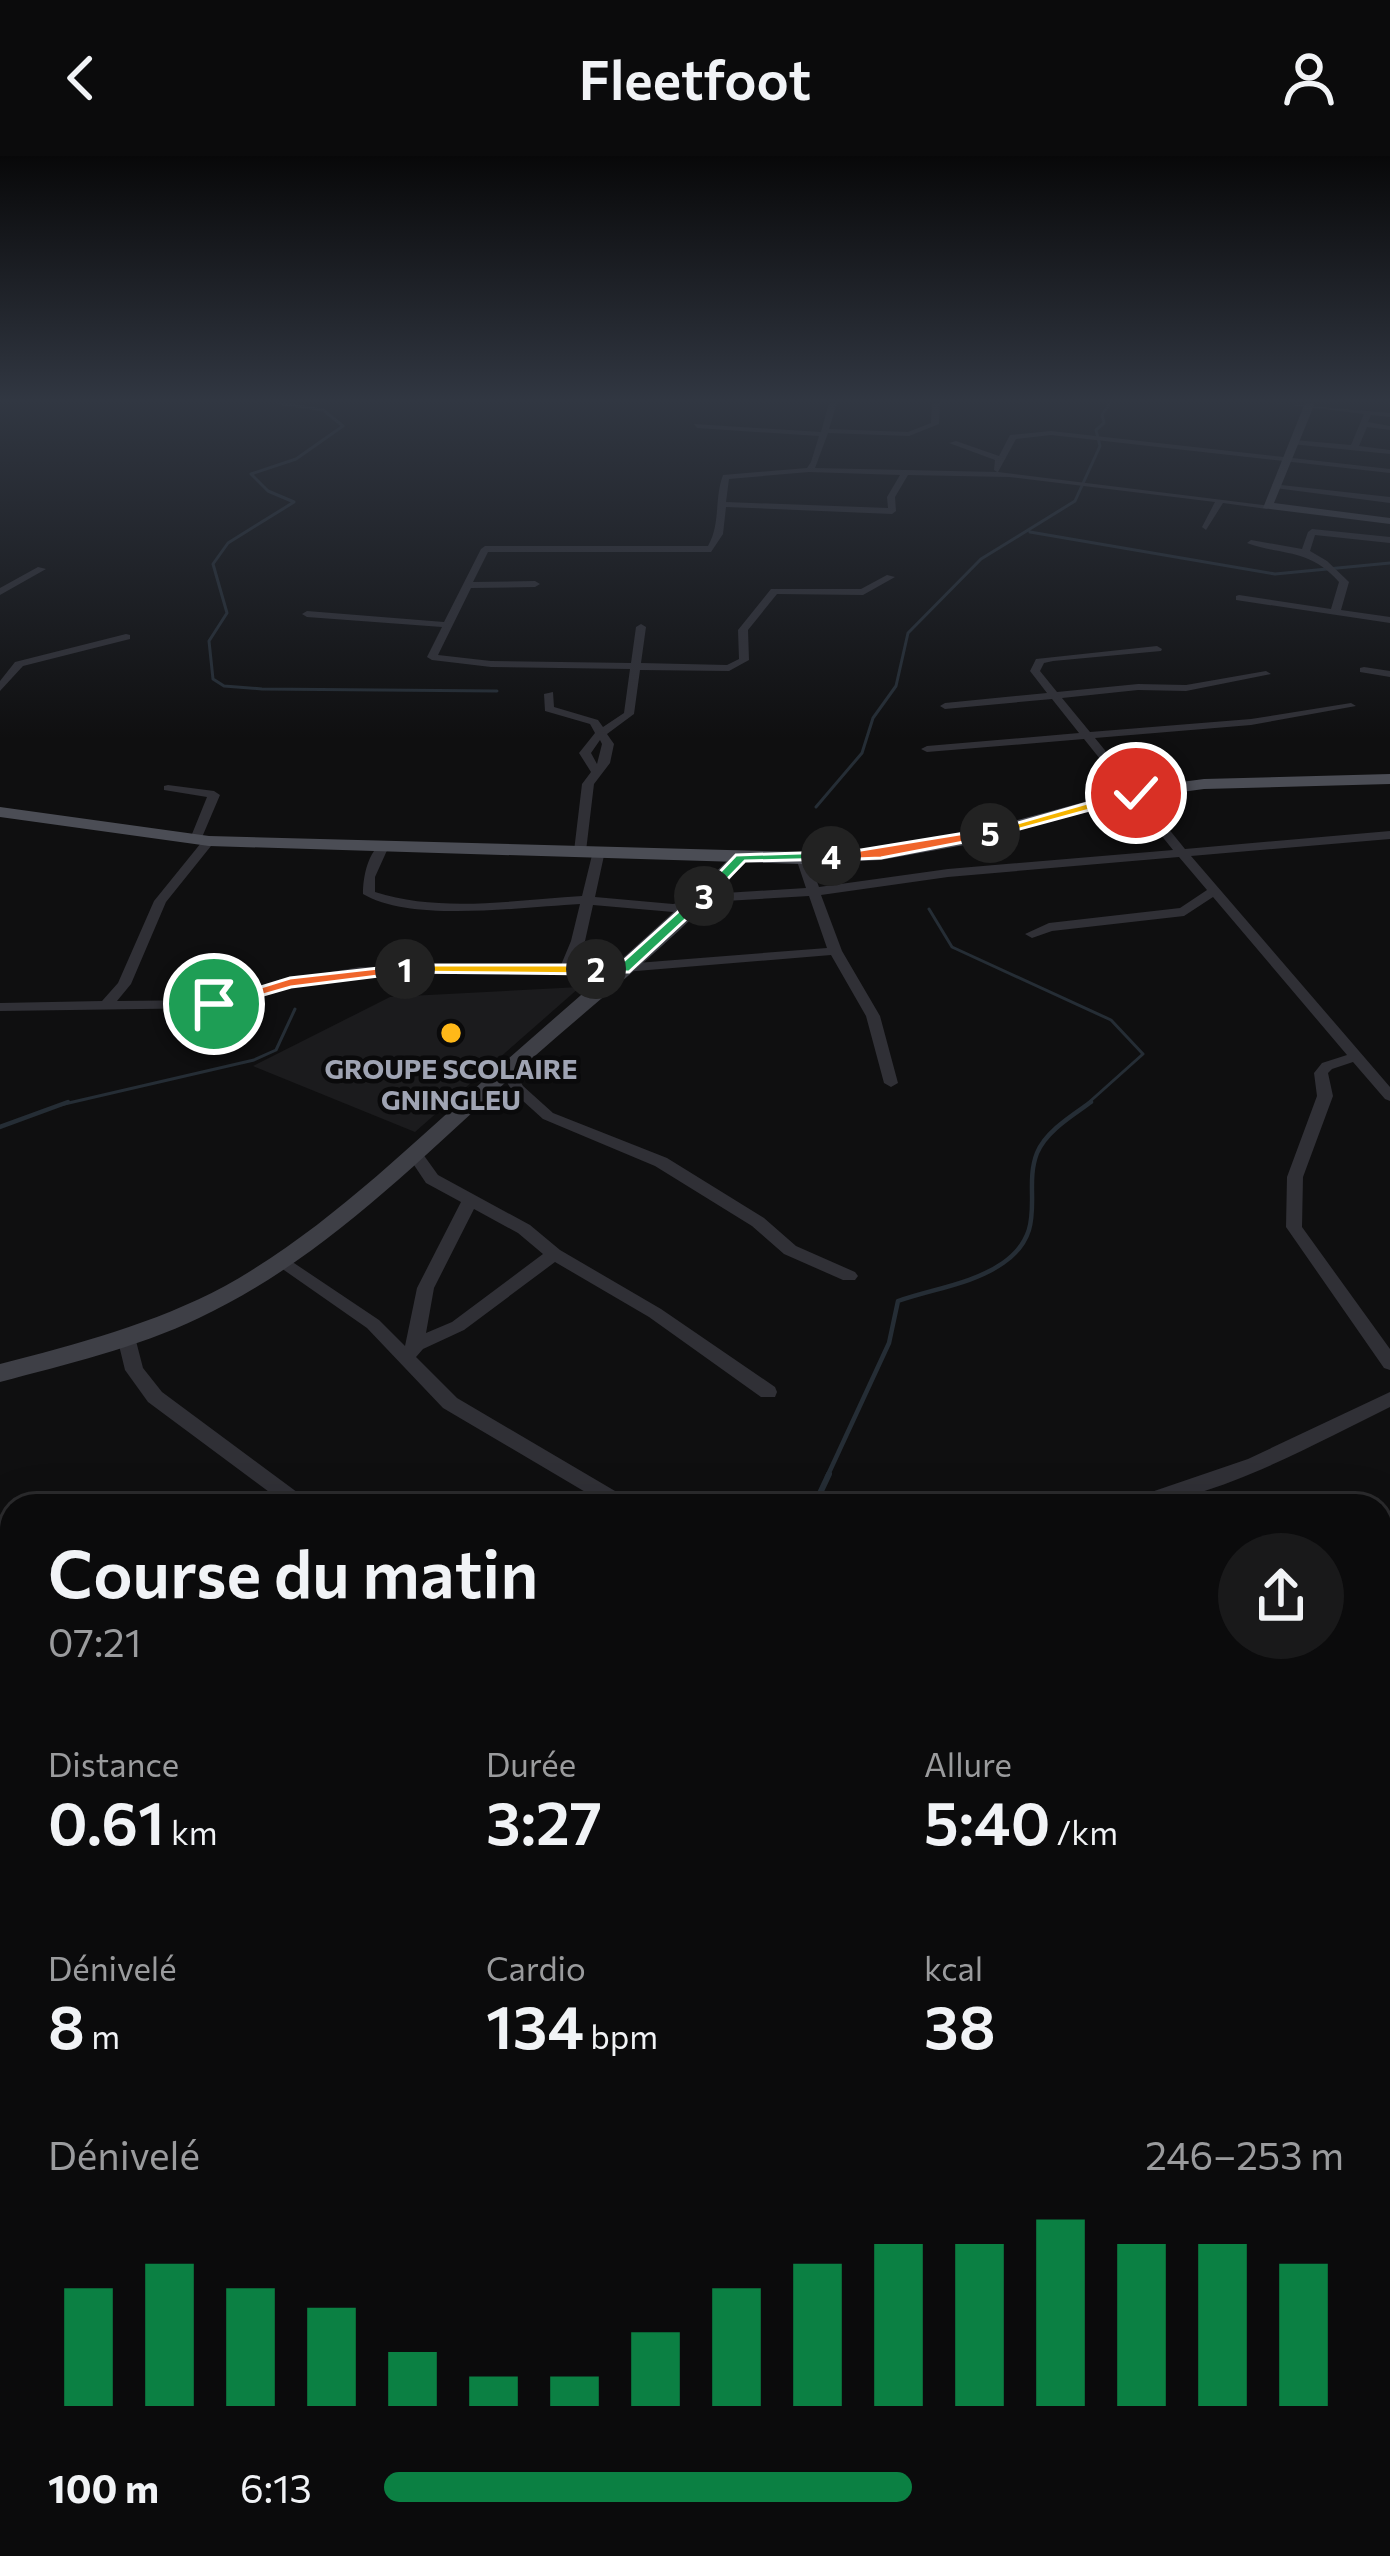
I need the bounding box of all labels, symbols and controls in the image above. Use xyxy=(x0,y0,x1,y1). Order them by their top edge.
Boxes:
icon: back xyxy=(48,45,114,111)
text: Fleetfoot xyxy=(579,45,811,111)
icon: person xyxy=(1276,45,1342,111)
pin xyxy=(1085,742,1187,844)
icon: check xyxy=(1103,760,1169,826)
pin: 5 xyxy=(960,803,1020,863)
text: 5 xyxy=(980,812,1000,853)
pin: 4 xyxy=(801,826,861,886)
text: 4 xyxy=(821,835,841,876)
pin: 3 xyxy=(674,866,734,926)
text: 3 xyxy=(694,875,714,916)
pin: 1 xyxy=(375,939,435,999)
pin: 2 xyxy=(566,939,626,999)
text: 1 xyxy=(398,948,412,989)
text: 2 xyxy=(587,948,605,989)
pin xyxy=(163,953,265,1055)
icon: arrive xyxy=(181,971,247,1037)
marker: GROUPE SCOLAIRE GNINGLEU xyxy=(438,1020,464,1046)
place label: GROUPE SCOLAIRE GNINGLEU xyxy=(324,1052,578,1116)
text: Course du matin xyxy=(48,1531,538,1612)
button: share xyxy=(1218,1533,1344,1659)
text: 07:21 xyxy=(48,1617,141,1665)
text: Distance xyxy=(48,1743,179,1784)
text: Durée xyxy=(486,1743,576,1784)
text: Allure xyxy=(924,1743,1012,1784)
text: 0.61 xyxy=(48,1784,165,1857)
text: 3:27 xyxy=(486,1784,602,1857)
text: 5:40 xyxy=(924,1784,1050,1857)
text: km xyxy=(165,1811,218,1852)
text: /km xyxy=(1050,1811,1118,1852)
text: Dénivelé xyxy=(48,1947,177,1988)
text: Cardio xyxy=(486,1947,586,1988)
text: kcal xyxy=(924,1947,983,1988)
text: 8 xyxy=(48,1988,85,2061)
text: 134 xyxy=(486,1988,584,2061)
text: 38 xyxy=(924,1988,996,2061)
text: m xyxy=(85,2015,120,2056)
text: bpm xyxy=(584,2015,658,2056)
text: Dénivelé xyxy=(48,2130,200,2178)
text: 246–253 m xyxy=(1145,2130,1344,2178)
text: 100 m xyxy=(48,2463,159,2511)
text: 6:13 xyxy=(240,2463,312,2511)

